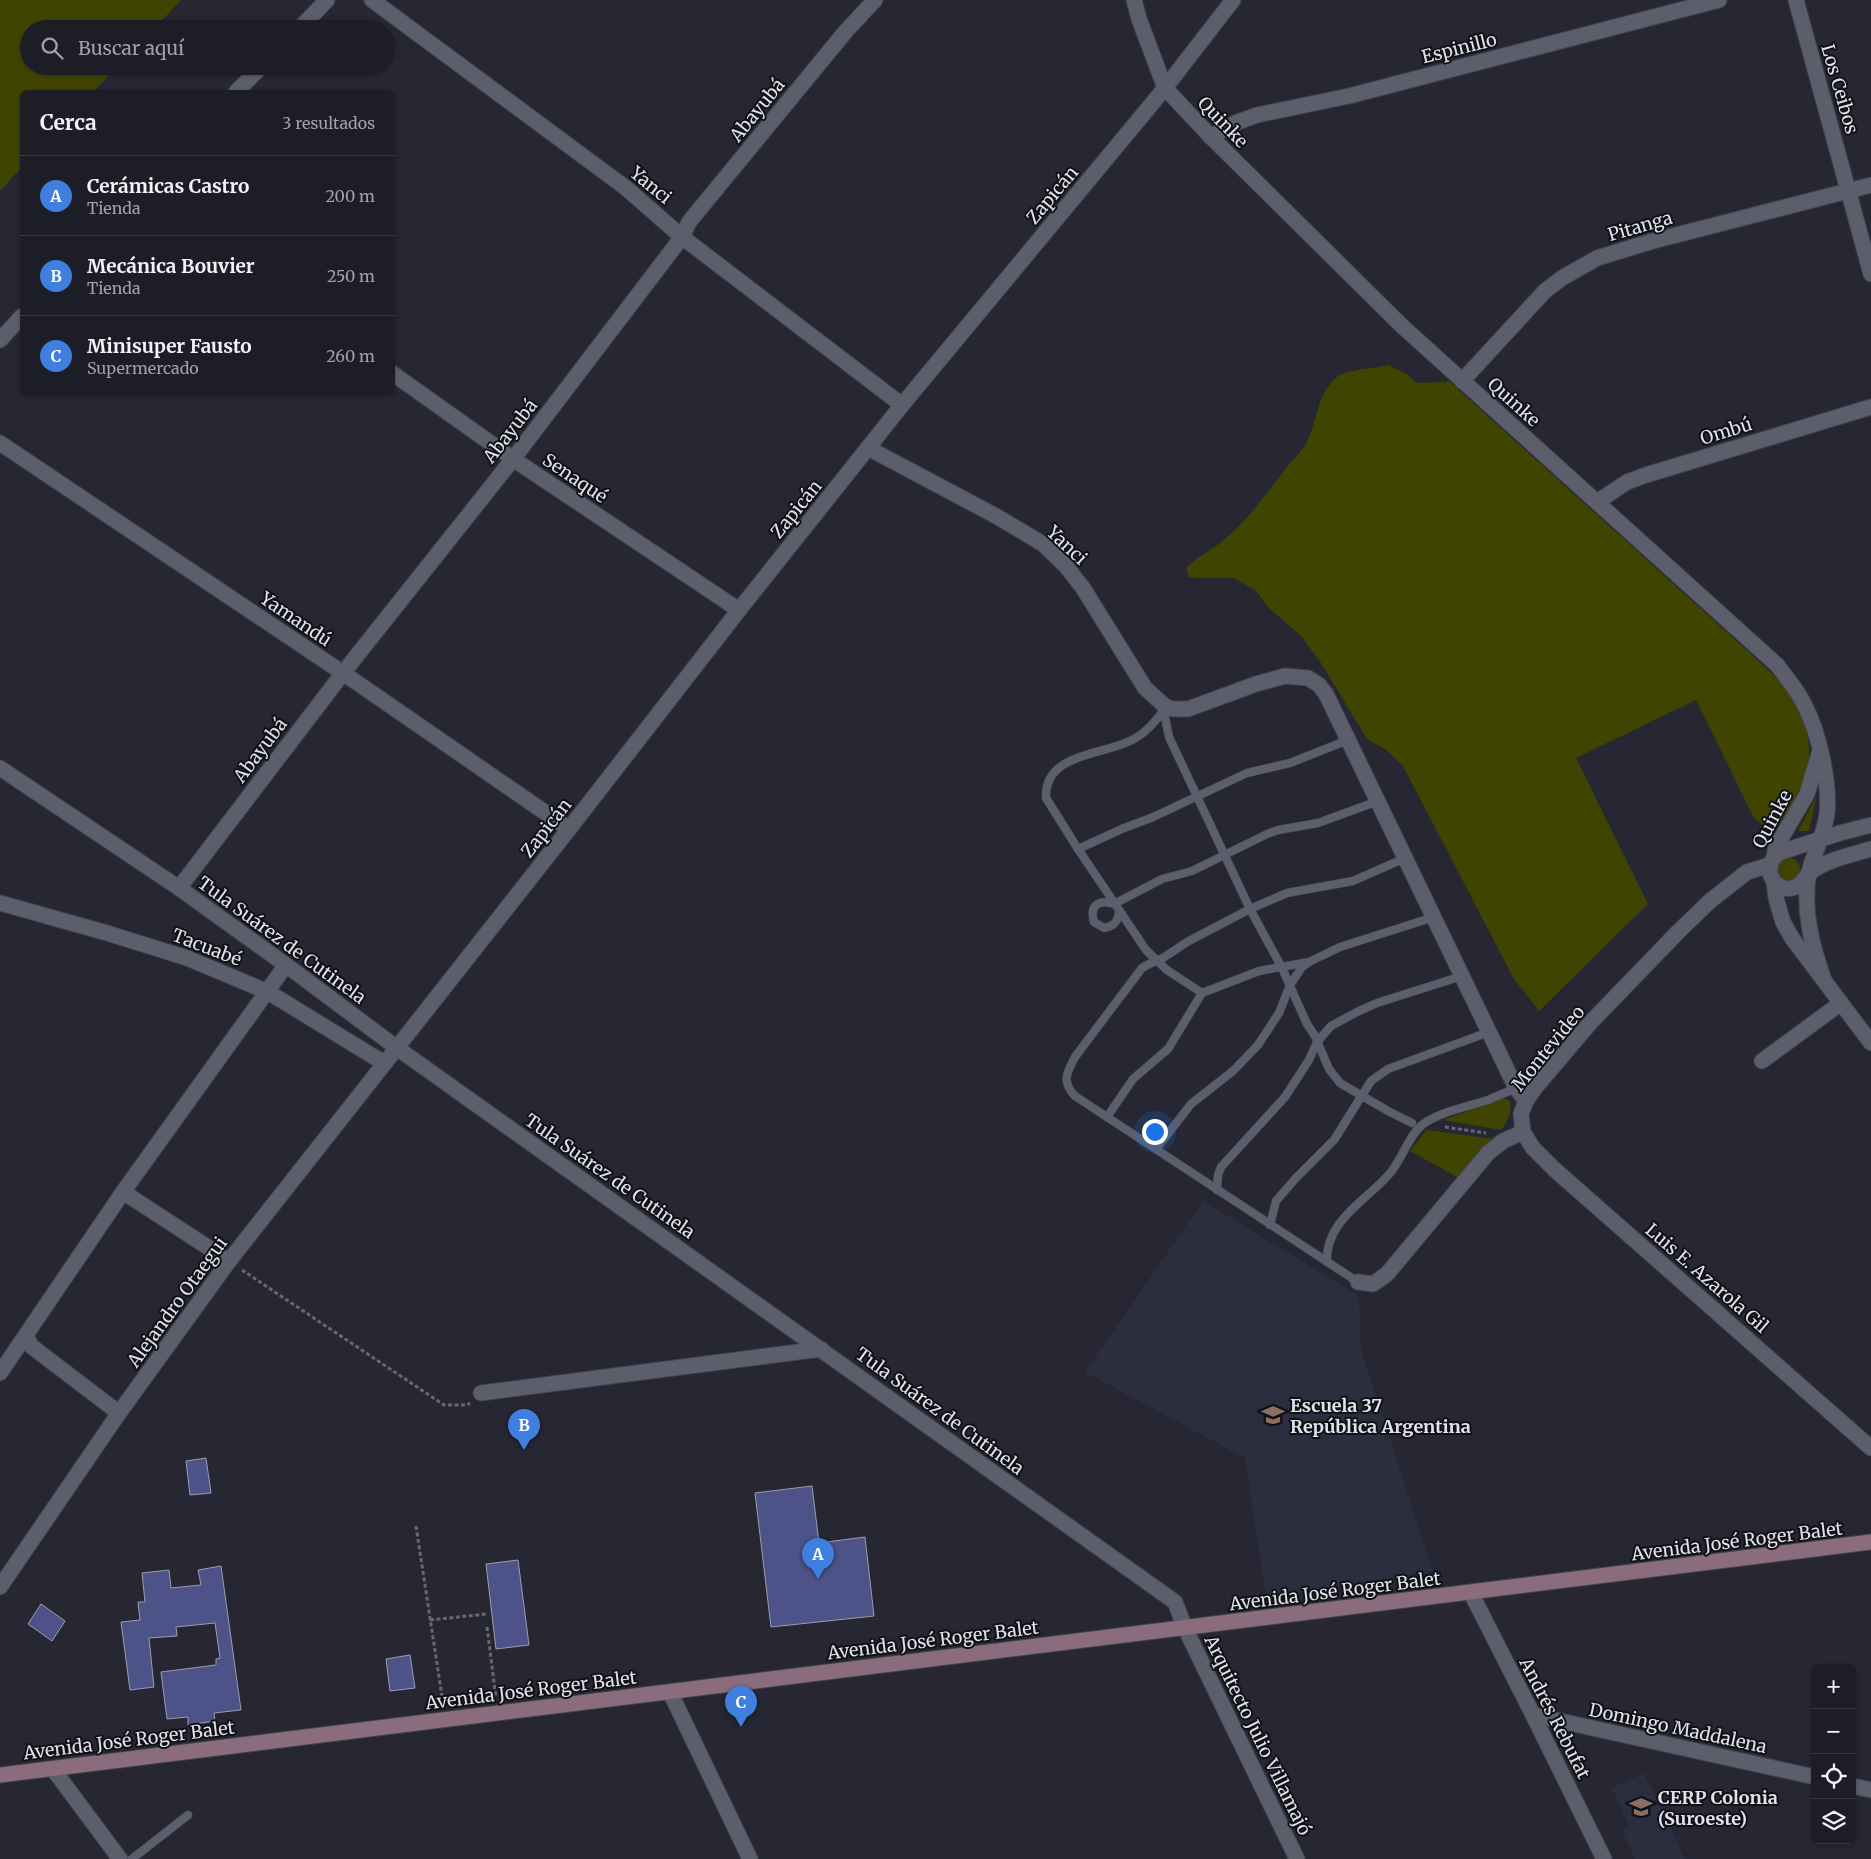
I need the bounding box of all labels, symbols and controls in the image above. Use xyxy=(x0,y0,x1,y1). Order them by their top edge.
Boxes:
search box xyxy=(20,20,395,75)
street label: Espinillo xyxy=(1419,28,1499,68)
icon: search xyxy=(38,34,66,62)
text: Buscar aquí xyxy=(78,36,184,60)
street label: Los Ceibos xyxy=(1816,42,1864,137)
street label: Abayubá xyxy=(724,73,790,147)
street label: Quinke xyxy=(1193,91,1253,153)
text: Cerca xyxy=(40,109,97,136)
text: 3 resultados xyxy=(282,113,375,133)
street label: Yanci xyxy=(625,161,677,209)
street label: Zapicán xyxy=(1021,161,1083,229)
text: Cerámicas Castro xyxy=(87,174,249,198)
text: A xyxy=(50,186,62,206)
text: 200 m xyxy=(325,186,375,206)
text: Tienda xyxy=(87,198,141,218)
street label: Pitanga xyxy=(1605,206,1675,246)
text: Mecánica Bouvier xyxy=(87,254,255,278)
text: B xyxy=(50,266,62,286)
text: 250 m xyxy=(327,266,375,286)
text: Tienda xyxy=(87,278,141,298)
text: Minisuper Fausto xyxy=(87,334,252,358)
text: C xyxy=(51,346,61,366)
text: 260 m xyxy=(326,346,375,366)
text: Supermercado xyxy=(87,358,199,378)
street label: Quinke xyxy=(1483,372,1545,432)
street label: Abayubá xyxy=(477,394,542,468)
street label: Ombú xyxy=(1697,412,1755,450)
street label: Senaqué xyxy=(538,448,612,508)
street label: Zapicán xyxy=(765,475,827,543)
street label: Yanci xyxy=(1041,520,1092,569)
street label: Yamandú xyxy=(255,586,336,651)
street label: Abayubá xyxy=(228,713,292,788)
street label: Quinke xyxy=(1747,786,1797,852)
street label: Zapicán xyxy=(516,794,576,862)
street label: Tula Suárez de Cutinela xyxy=(193,871,371,1009)
street label: Tacuabé xyxy=(169,923,245,971)
street label: Montevideo xyxy=(1507,1001,1589,1095)
street label: Tula Suárez de Cutinela xyxy=(520,1108,700,1244)
your location xyxy=(1142,1119,1168,1145)
street label: Luis E. Azarola Gil xyxy=(1641,1218,1774,1338)
street label: Alejandro Otaegui xyxy=(121,1232,232,1373)
street label: Tula Suárez de Cutinela xyxy=(851,1342,1029,1480)
place label: Escuela 37 República Argentina xyxy=(1290,1394,1471,1438)
school or university icon: Escuela 37 República Argentina xyxy=(1260,1402,1286,1428)
pin: B xyxy=(508,1409,540,1450)
street label: Avenida José Roger Balet xyxy=(1629,1517,1844,1565)
pin: A xyxy=(802,1538,834,1579)
street label: Avenida José Roger Balet xyxy=(1227,1567,1442,1615)
street label: Avenida José Roger Balet xyxy=(825,1616,1040,1664)
street label: Arquitecto Julio Villamajó xyxy=(1199,1630,1316,1839)
street label: Andrés Rebufat xyxy=(1514,1653,1595,1782)
map controls xyxy=(1811,1664,1856,1844)
button: + xyxy=(1811,1664,1856,1709)
street label: Avenida José Roger Balet xyxy=(423,1666,638,1714)
pin: C xyxy=(725,1686,757,1727)
street label: Domingo Maddalena xyxy=(1587,1698,1769,1758)
button: − xyxy=(1811,1709,1856,1754)
street label: Avenida José Roger Balet xyxy=(21,1716,236,1764)
button: locate xyxy=(1811,1754,1856,1799)
place label: CERP Colonia (Suroeste) xyxy=(1658,1786,1778,1830)
school or university icon: CERP Colonia (Suroeste) xyxy=(1628,1794,1654,1820)
button: layers xyxy=(1811,1799,1856,1844)

